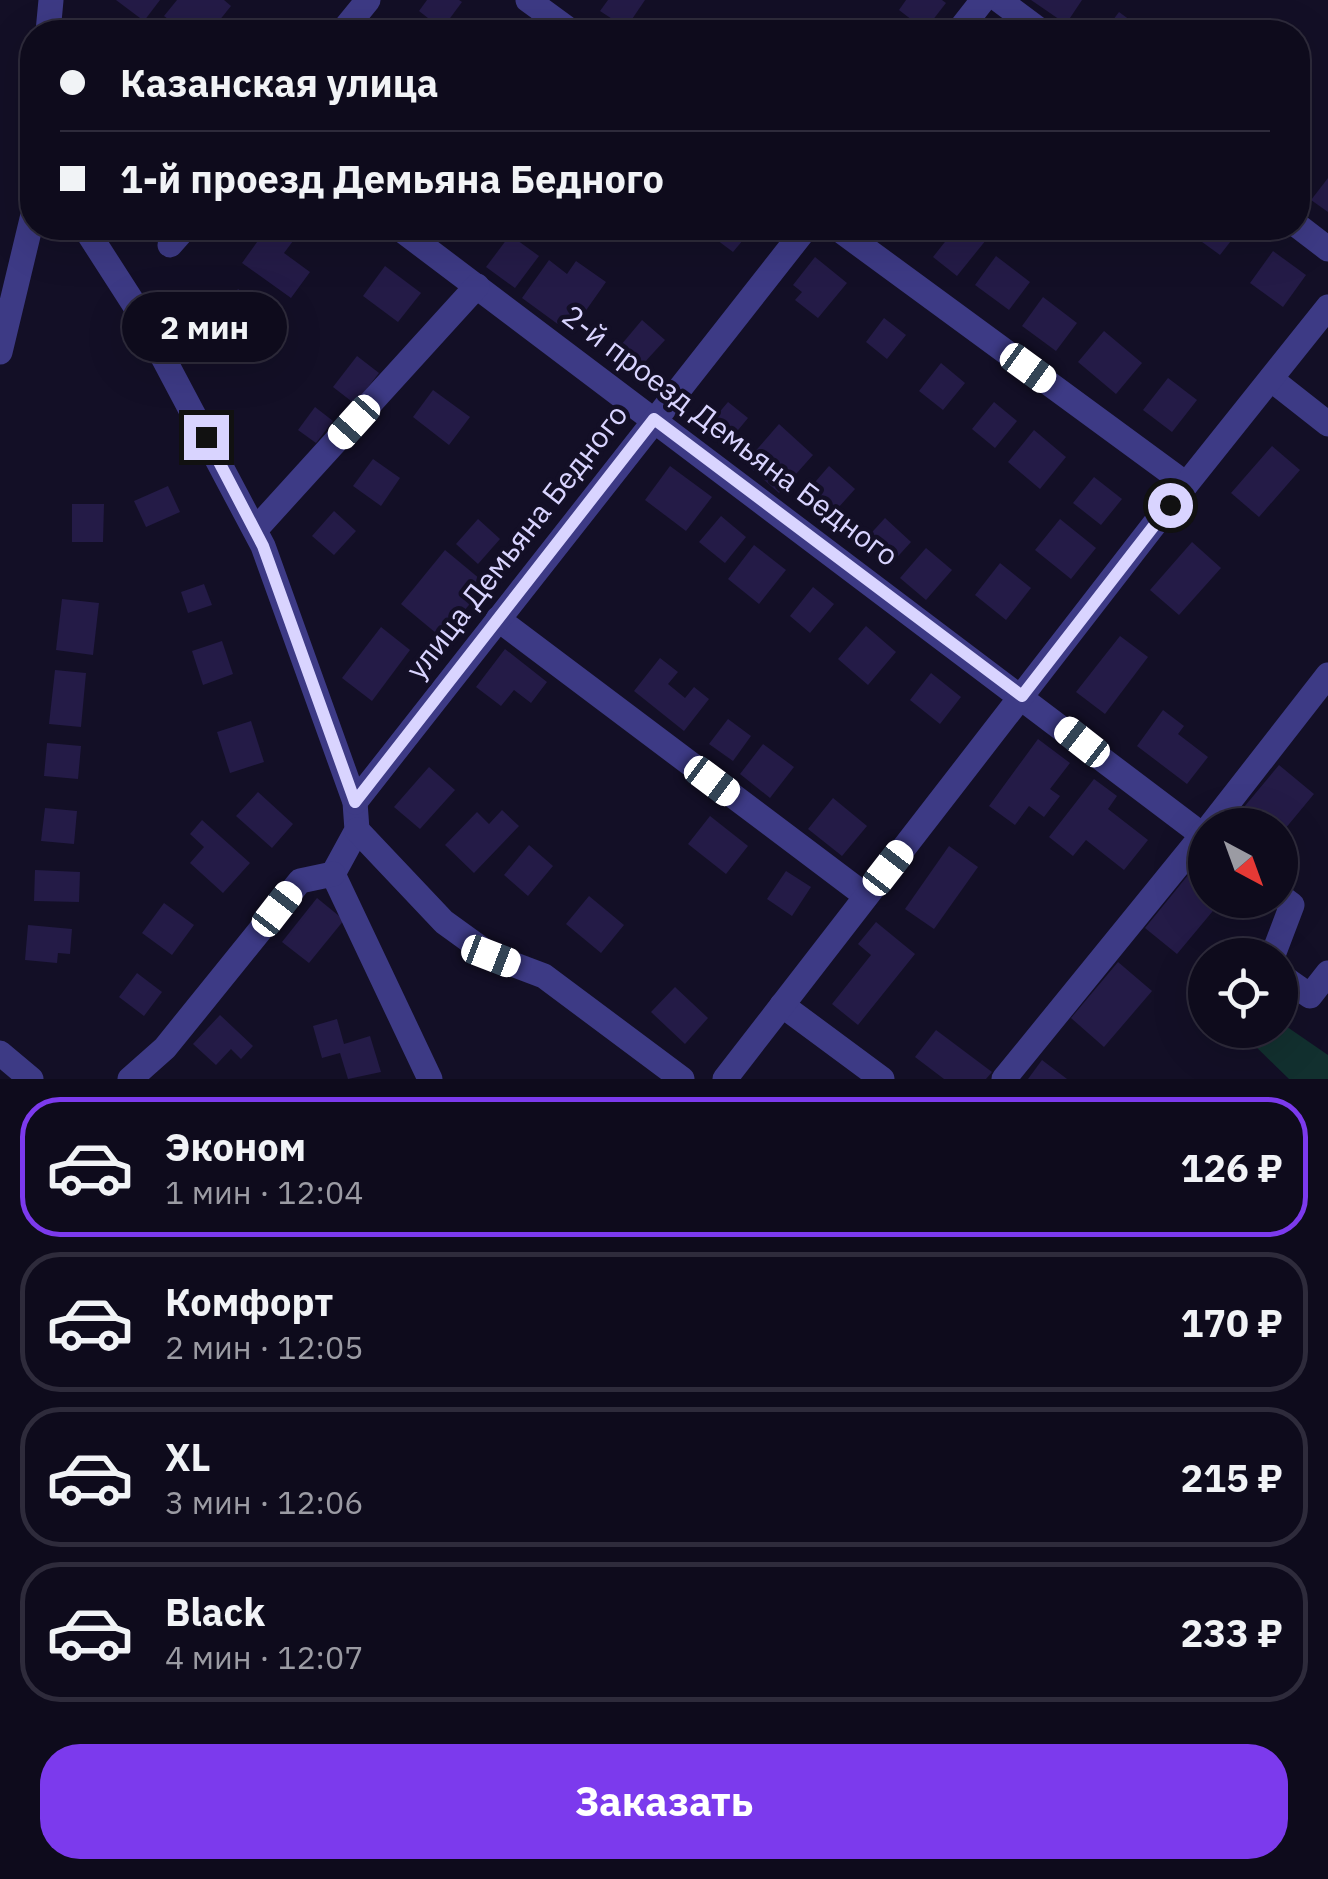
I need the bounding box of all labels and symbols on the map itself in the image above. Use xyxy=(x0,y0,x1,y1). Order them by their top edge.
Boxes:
callout: 2 мин xyxy=(124,292,288,362)
street label: 2-й проезд Демьяна Бедного xyxy=(555,296,907,574)
car xyxy=(995,338,1061,398)
car xyxy=(323,390,385,454)
street label: улица Демьяна Бедного xyxy=(396,396,635,687)
route end xyxy=(184,415,229,460)
route start xyxy=(1148,483,1193,528)
car xyxy=(1049,712,1115,772)
car xyxy=(679,751,745,811)
north arrow xyxy=(1188,808,1298,918)
car xyxy=(858,835,918,901)
car xyxy=(247,876,307,942)
car xyxy=(458,931,524,981)

